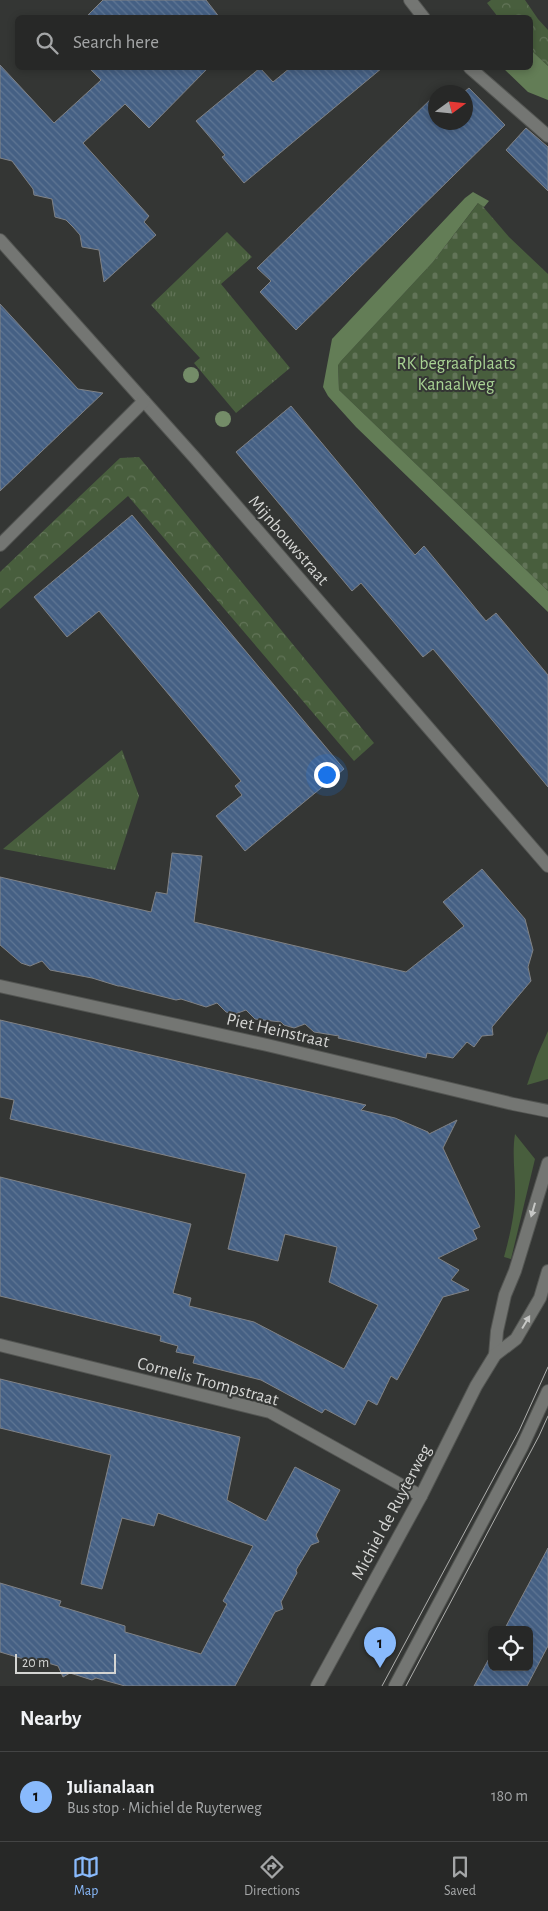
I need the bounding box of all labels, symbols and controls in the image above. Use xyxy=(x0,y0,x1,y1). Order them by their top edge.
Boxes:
search box xyxy=(15,15,533,70)
icon: search xyxy=(33,29,61,57)
text: Search here xyxy=(73,33,159,52)
north arrow xyxy=(428,85,473,130)
park label: RK begraafplaats Kanaalweg xyxy=(396,355,516,394)
street label: Mijnbouwstraat xyxy=(245,492,332,589)
your location xyxy=(314,762,340,788)
street label: Piet Heinstraat xyxy=(225,1010,331,1052)
one-way arrow xyxy=(528,1202,536,1217)
one-way arrow xyxy=(522,1315,531,1328)
street label: Cornelis Trompstraat xyxy=(135,1354,281,1410)
street label: Michiel de Ruyterweg xyxy=(349,1442,435,1583)
map controls xyxy=(488,1626,533,1671)
button: locate xyxy=(488,1626,533,1671)
pin: 1 xyxy=(364,1627,396,1668)
scale bar xyxy=(15,1651,116,1674)
text: 20 m xyxy=(22,1656,49,1670)
text: Nearby xyxy=(20,1708,81,1729)
text: Julianalaan xyxy=(67,1778,154,1797)
text: 1 xyxy=(33,1788,39,1804)
text: 180 m xyxy=(491,1788,528,1804)
text: Bus stop · Michiel de Ruyterweg xyxy=(67,1800,262,1816)
tab: Map xyxy=(72,1853,100,1900)
tab: Directions xyxy=(244,1853,300,1900)
tab: Saved xyxy=(444,1853,476,1900)

